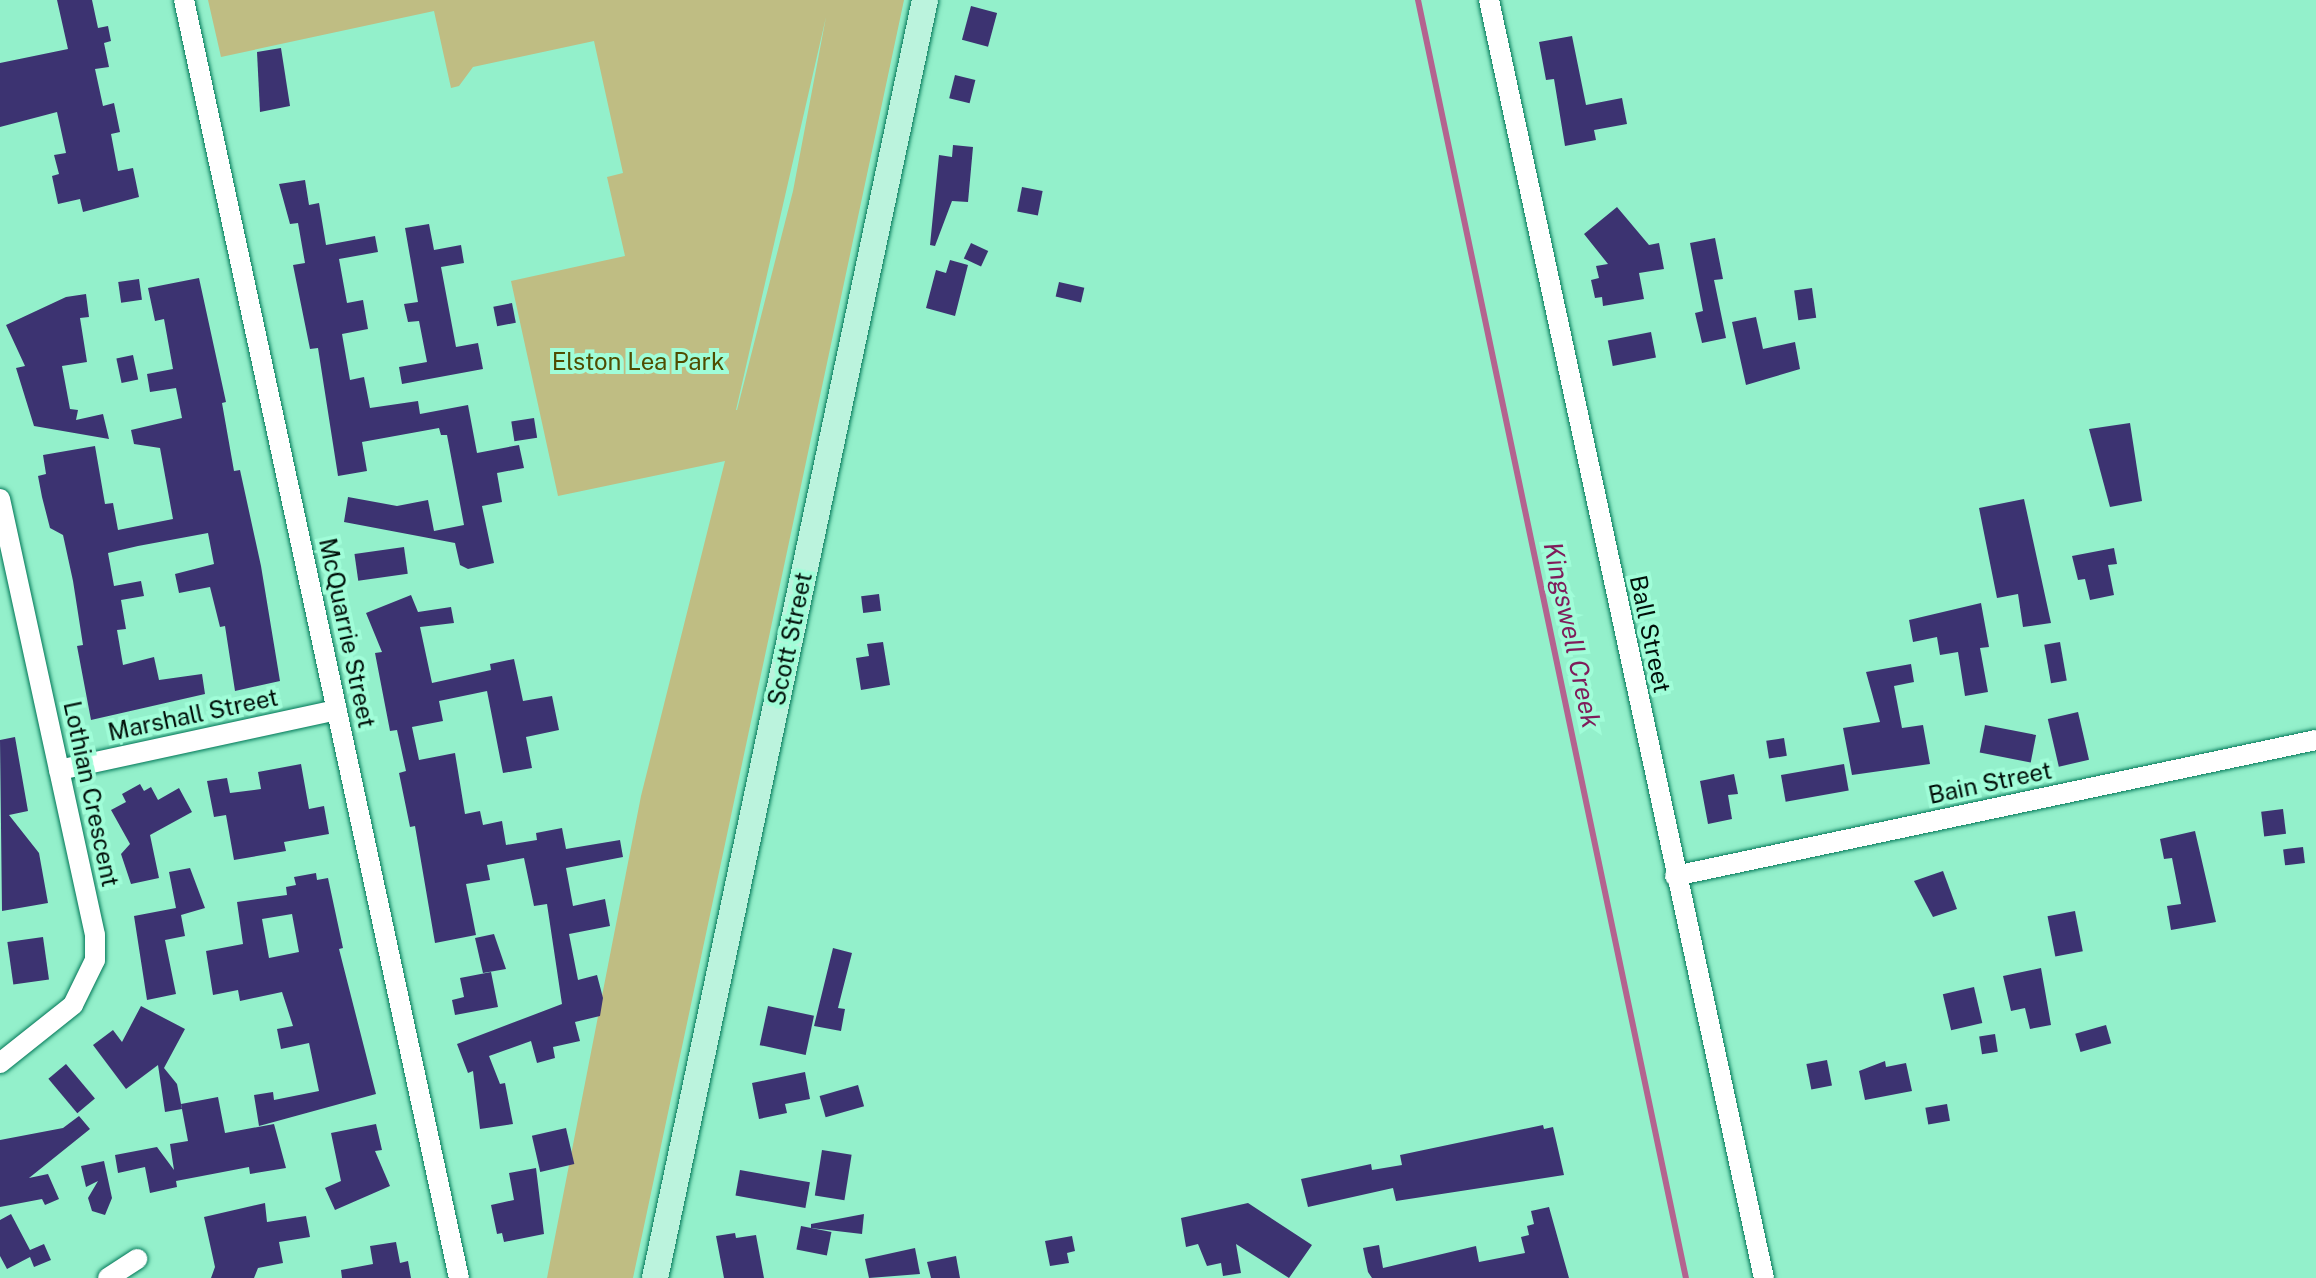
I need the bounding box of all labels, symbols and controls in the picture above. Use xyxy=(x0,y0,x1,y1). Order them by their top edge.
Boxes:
park label: Elston Lea Park xyxy=(552,348,724,376)
street label: McQuarrie Street xyxy=(313,535,381,731)
water label: Kingswell Creek xyxy=(1537,539,1607,731)
street label: Scott Street xyxy=(762,570,818,708)
street label: Ball Street xyxy=(1623,573,1677,695)
street label: Marshall Street xyxy=(105,683,281,747)
street label: Lothian Crescent xyxy=(57,699,125,889)
street label: Bain Street xyxy=(1926,756,2054,810)

